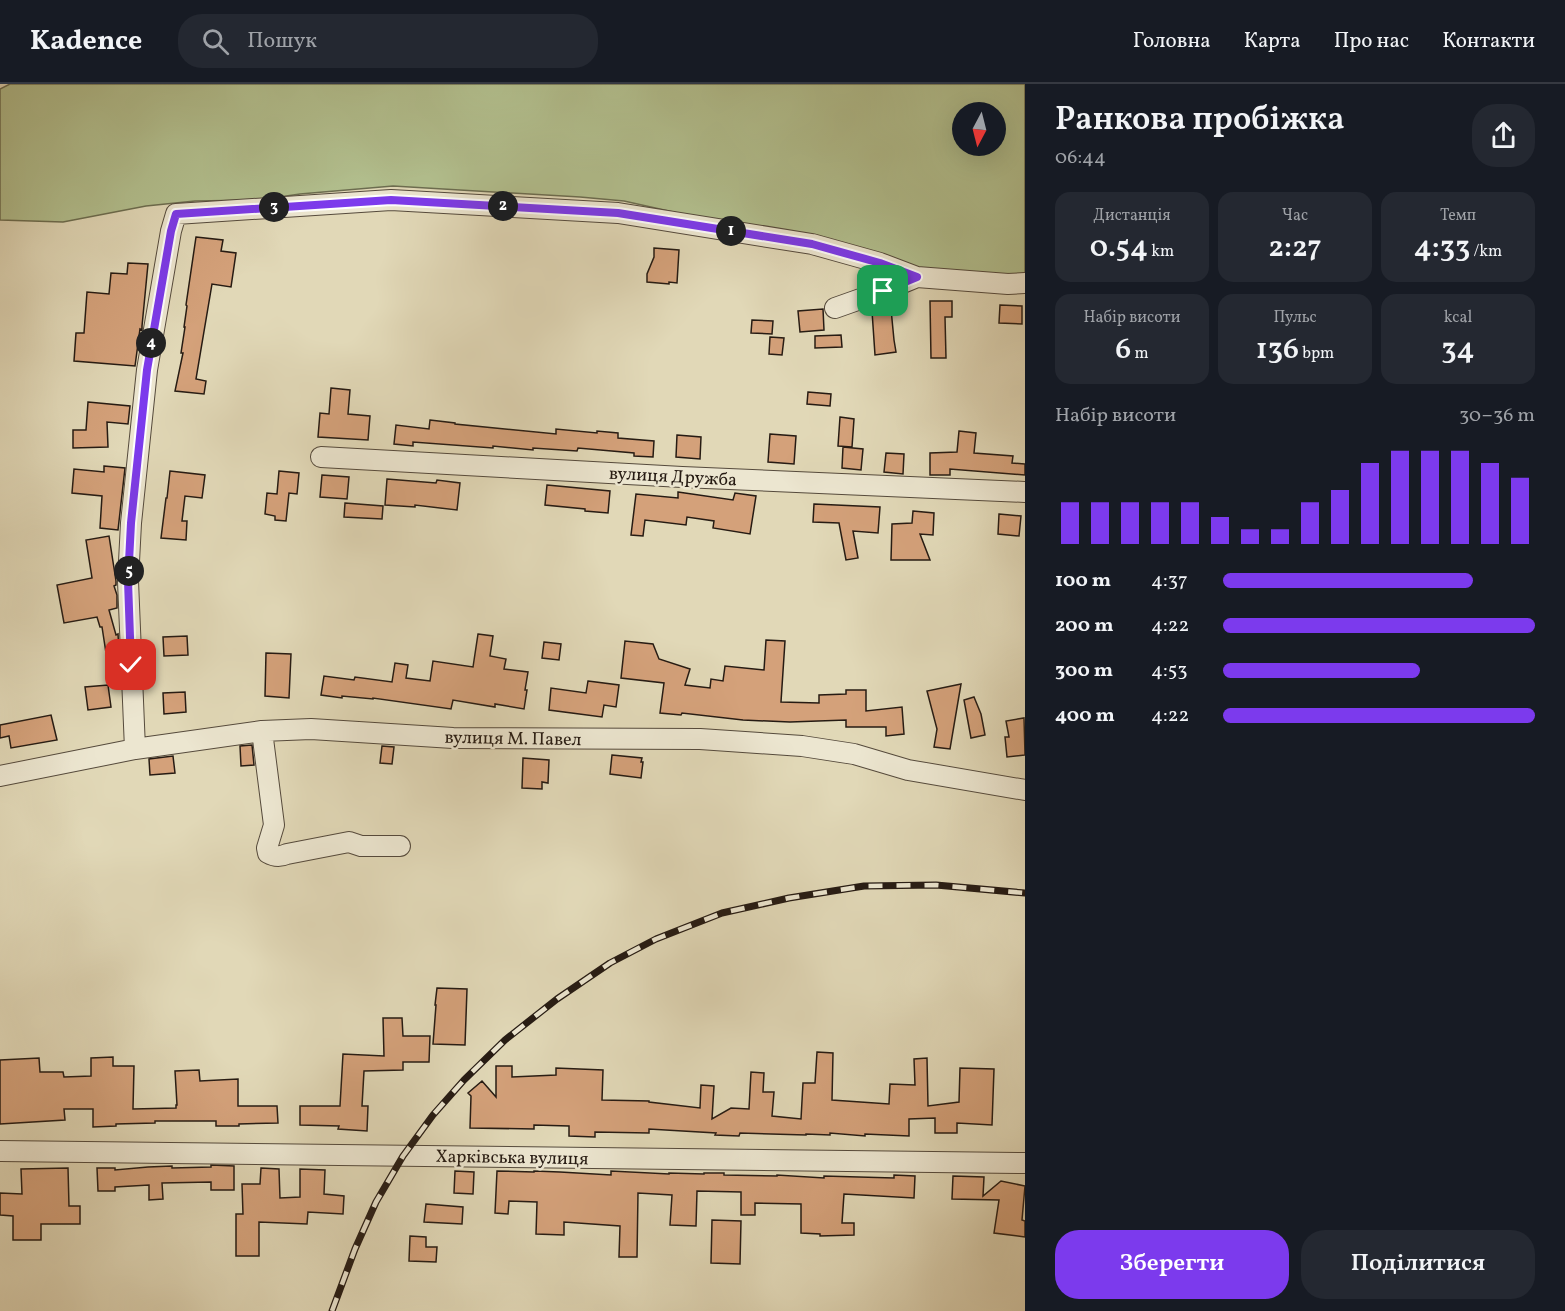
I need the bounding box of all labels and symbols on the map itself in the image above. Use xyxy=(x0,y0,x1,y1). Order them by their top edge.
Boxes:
north arrow xyxy=(952,102,1006,156)
pin: 2 xyxy=(488,191,518,221)
pin: 3 xyxy=(259,192,289,222)
pin: 1 xyxy=(716,216,746,246)
pin xyxy=(857,265,908,316)
pin: 4 xyxy=(136,328,166,358)
street label: вулиця Дружба xyxy=(608,462,738,493)
pin: 5 xyxy=(114,556,144,586)
pin xyxy=(105,639,156,690)
street label: вулиця М. Павел xyxy=(444,726,582,753)
street label: Харківська вулиця xyxy=(435,1145,589,1172)

